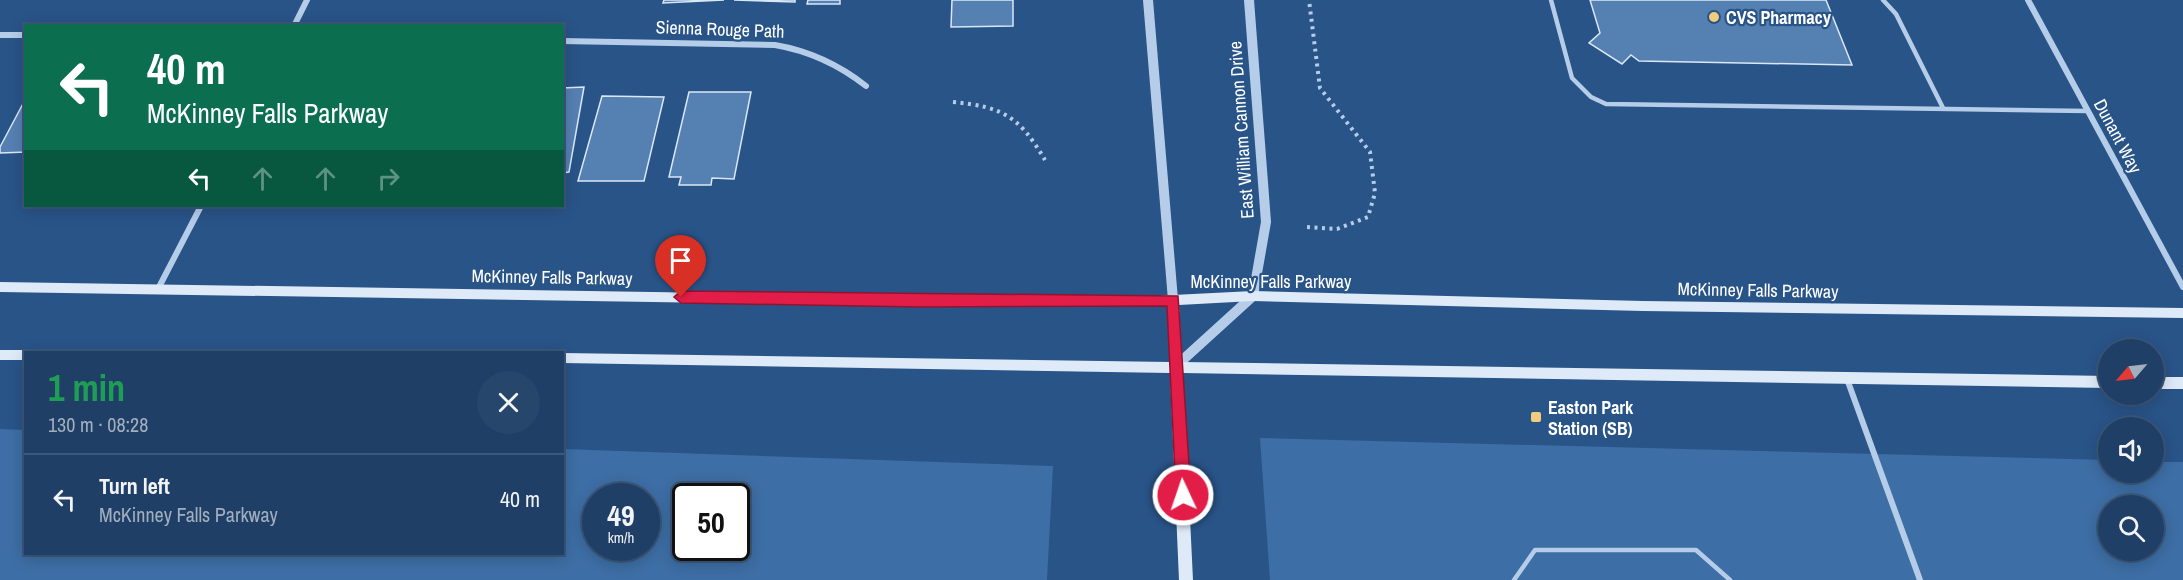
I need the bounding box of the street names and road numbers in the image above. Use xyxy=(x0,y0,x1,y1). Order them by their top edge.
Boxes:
street label: Sienna Rouge Path xyxy=(655,14,785,44)
street label: East William Cannon Drive xyxy=(1222,40,1260,220)
street label: Dunant Way xyxy=(2088,95,2148,178)
street label: McKinney Falls Parkway xyxy=(471,263,633,291)
street label: McKinney Falls Parkway xyxy=(1191,269,1352,294)
street label: McKinney Falls Parkway xyxy=(1677,276,1839,304)

